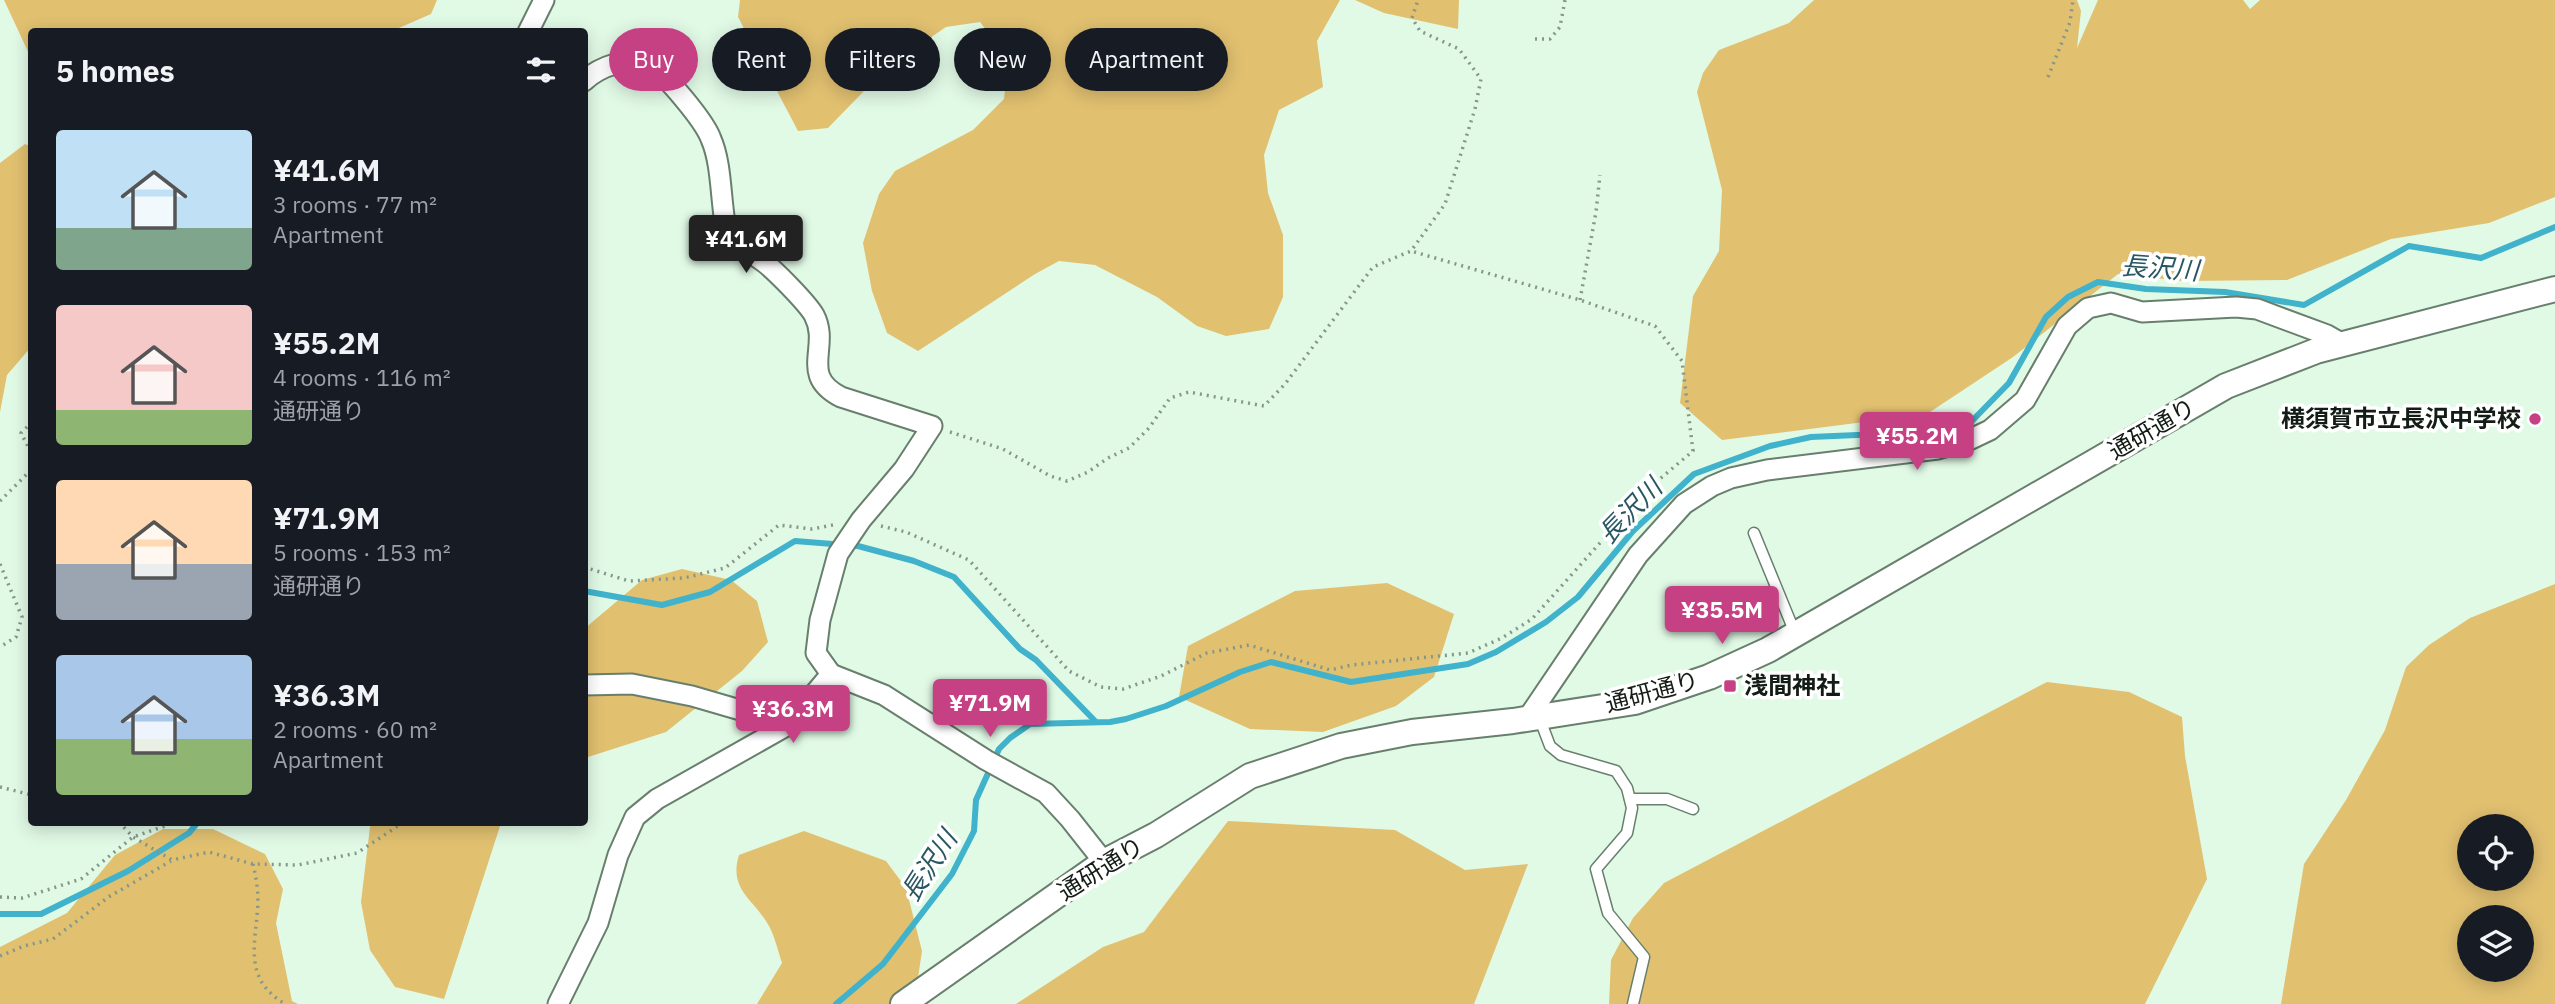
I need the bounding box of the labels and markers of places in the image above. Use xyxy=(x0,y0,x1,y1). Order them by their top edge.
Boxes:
pin: ¥41.6M xyxy=(689,216,803,275)
place label: 横須賀市立長沢中学校 xyxy=(2281,402,2521,434)
marker: 横須賀市立長沢中学校 xyxy=(2527,411,2543,427)
pin: ¥55.2M xyxy=(1860,412,1974,472)
pin: ¥35.5M xyxy=(1665,586,1779,646)
place label: 浅間神社 xyxy=(1744,669,1840,701)
marker: 浅間神社 xyxy=(1722,678,1738,694)
pin: ¥71.9M xyxy=(933,680,1047,739)
pin: ¥36.3M xyxy=(736,686,850,745)

